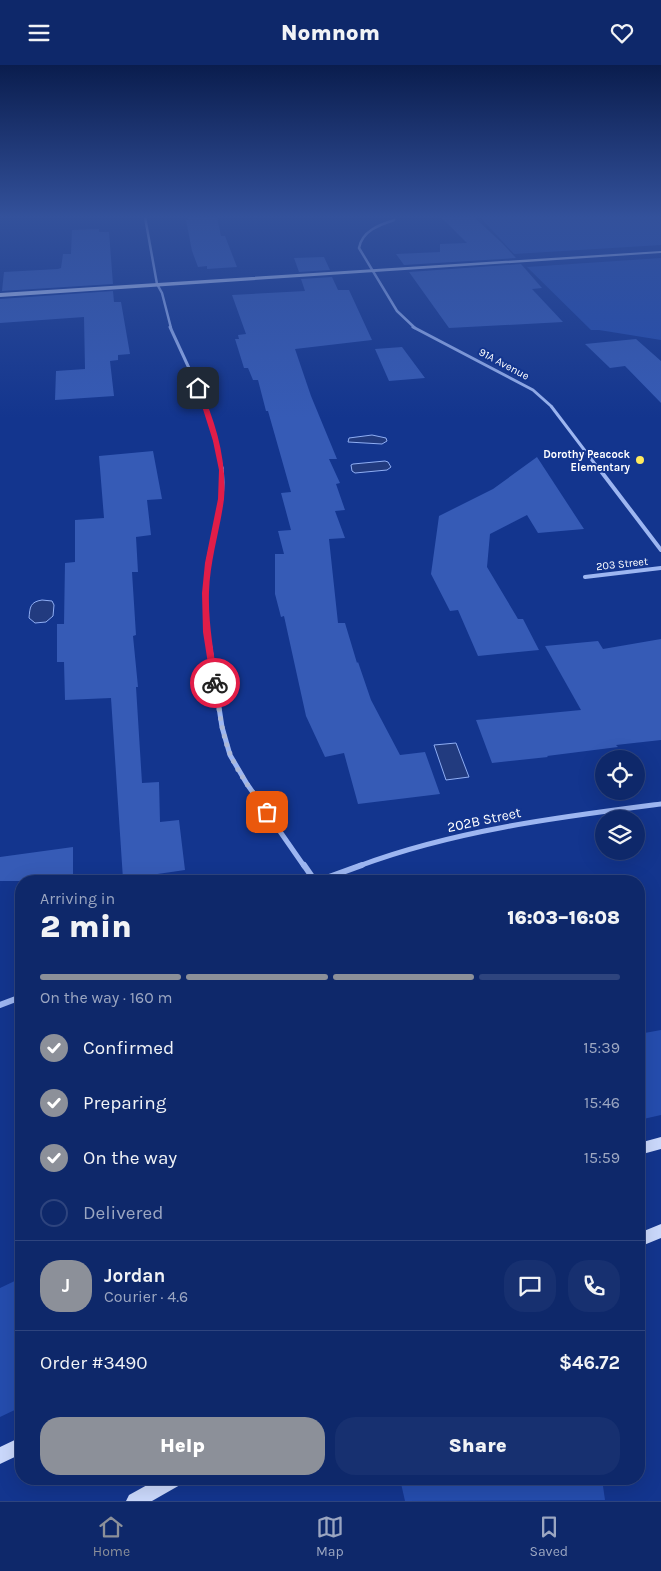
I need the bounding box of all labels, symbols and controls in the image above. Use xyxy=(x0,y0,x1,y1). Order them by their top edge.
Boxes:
icon: menu xyxy=(25,19,53,47)
icon: heart xyxy=(608,19,636,47)
text: Nomnom xyxy=(281,20,380,46)
street label: 91A Avenue xyxy=(477,345,532,383)
pin xyxy=(177,367,219,409)
icon: home xyxy=(184,374,212,402)
place label: Dorothy Peacock Elementary xyxy=(543,448,630,474)
marker: Dorothy Peacock Elementary xyxy=(634,454,646,466)
street label: 203 Street xyxy=(595,555,649,573)
courier xyxy=(190,658,240,708)
icon: bike xyxy=(201,669,229,697)
map controls xyxy=(595,750,645,860)
button: locate xyxy=(595,750,645,800)
pin xyxy=(246,791,288,833)
icon: bag xyxy=(253,798,281,826)
street label: 202B Street xyxy=(446,804,522,836)
button: layers xyxy=(595,810,645,860)
text: Arriving in xyxy=(40,889,115,908)
text: 16:03–16:08 xyxy=(507,907,620,929)
text: 2 min xyxy=(40,908,132,945)
text: On the way · 160 m xyxy=(40,988,173,1007)
icon: check xyxy=(40,1034,68,1062)
text: Confirmed xyxy=(83,1037,174,1059)
text: 15:39 xyxy=(583,1038,620,1057)
icon: check xyxy=(40,1089,68,1117)
text: Preparing xyxy=(83,1092,166,1114)
text: 15:46 xyxy=(584,1093,620,1112)
icon: check xyxy=(40,1144,68,1172)
text: On the way xyxy=(83,1147,177,1169)
text: 15:59 xyxy=(584,1148,620,1167)
text: Delivered xyxy=(83,1202,163,1224)
button: chat xyxy=(504,1260,556,1312)
button: phone xyxy=(568,1260,620,1312)
text: Jordan xyxy=(104,1265,165,1287)
text: J xyxy=(62,1275,70,1297)
text: Courier · 4.6 xyxy=(104,1287,188,1306)
text: Order #3490 xyxy=(40,1352,148,1374)
text: $46.72 xyxy=(559,1352,620,1374)
button: Help xyxy=(40,1417,325,1475)
button: Share xyxy=(335,1417,620,1475)
tab: Home xyxy=(93,1513,130,1560)
tab: Map xyxy=(316,1513,344,1560)
tab: Saved xyxy=(529,1513,568,1560)

